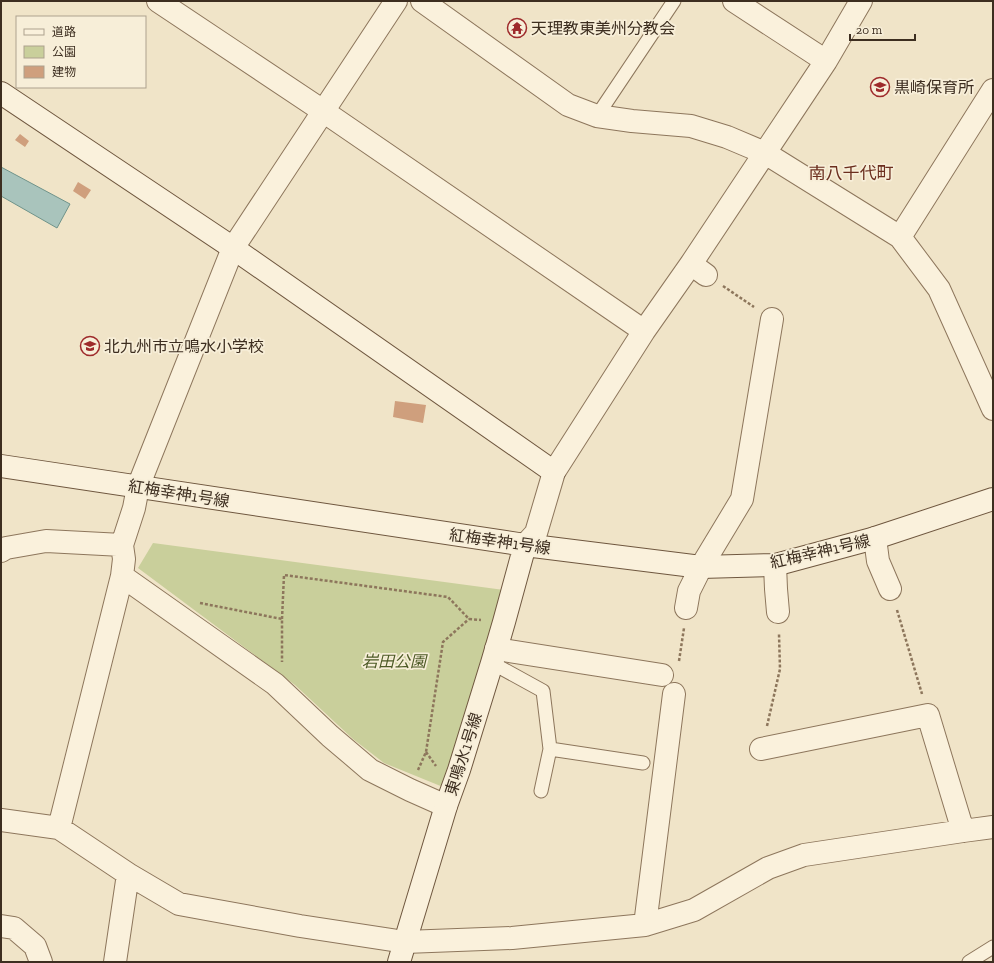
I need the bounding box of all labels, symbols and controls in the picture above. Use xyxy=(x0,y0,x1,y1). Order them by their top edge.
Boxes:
legend xyxy=(16,16,146,88)
scale bar xyxy=(850,16,915,42)
temple icon: 天理教東美州分教会 xyxy=(506,17,528,39)
place label: 天理教東美州分教会 xyxy=(531,19,675,38)
text: 20 m xyxy=(856,23,883,37)
text: 道路 xyxy=(52,25,76,39)
text: 公園 xyxy=(52,45,76,59)
text: 建物 xyxy=(52,65,76,79)
school or university icon: 黒崎保育所 xyxy=(869,76,891,98)
place label: 黒崎保育所 xyxy=(894,78,974,97)
district label: 南八千代町 xyxy=(809,163,894,183)
school or university icon: 北九州市立鳴水小学校 xyxy=(79,335,101,357)
place label: 北九州市立鳴水小学校 xyxy=(104,337,264,356)
street label: 紅梅幸神1号線 xyxy=(127,476,231,511)
street label: 紅梅幸神1号線 xyxy=(448,525,552,558)
street label: 紅梅幸神1号線 xyxy=(768,531,872,572)
park label: 岩田公園 xyxy=(362,652,428,671)
street label: 東鳴水1号線 xyxy=(441,710,486,798)

